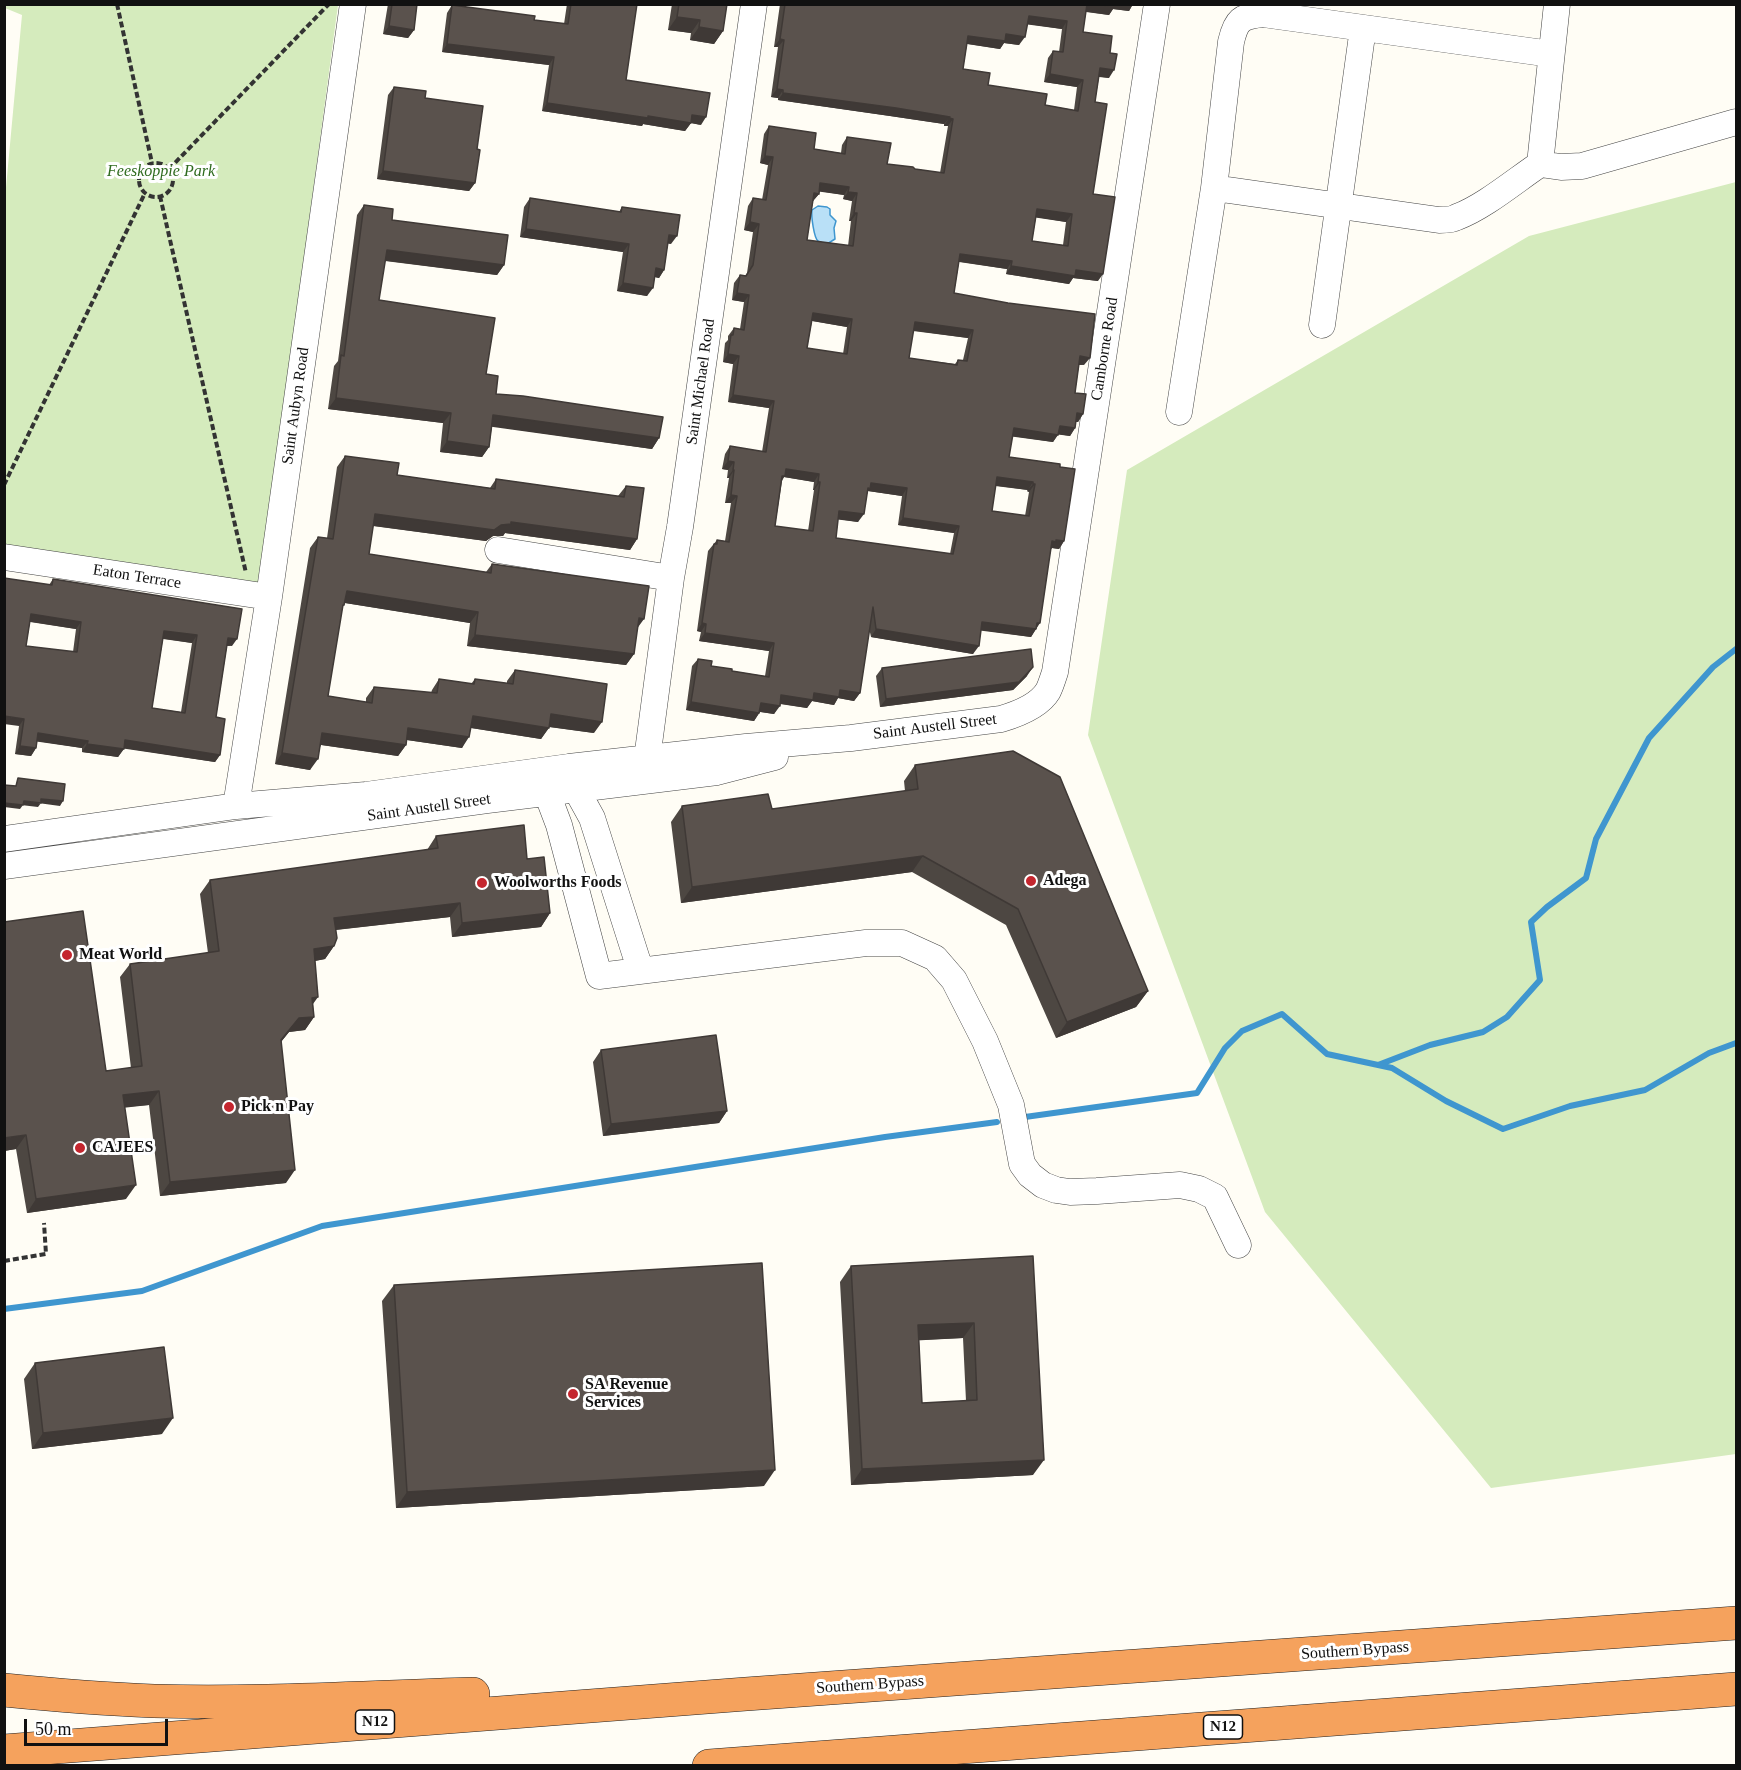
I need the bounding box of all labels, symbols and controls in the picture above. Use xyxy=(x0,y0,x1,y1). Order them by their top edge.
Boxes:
park label: Feeskoppie Park xyxy=(107,162,215,182)
street label: Camborne Road xyxy=(1087,296,1123,402)
street label: Saint Michael Road xyxy=(683,318,719,446)
street label: Saint Aubyn Road xyxy=(278,346,314,466)
street label: Eaton Terrace xyxy=(92,561,182,593)
street label: Saint Austell Street xyxy=(872,710,998,744)
street label: Saint Austell Street xyxy=(366,790,492,826)
place label: Adega xyxy=(1043,871,1087,891)
place label: Woolworths Foods xyxy=(494,873,622,893)
marker: Adega xyxy=(1024,874,1038,888)
marker: Woolworths Foods xyxy=(475,876,489,890)
place label: Meat World xyxy=(79,945,162,965)
marker: Meat World xyxy=(60,948,74,962)
place label: Pick n Pay xyxy=(241,1097,314,1117)
marker: Pick n Pay xyxy=(222,1100,236,1114)
place label: CAJEES xyxy=(92,1138,153,1158)
marker: CAJEES xyxy=(73,1141,87,1155)
place label: SA Revenue Services xyxy=(585,1375,668,1413)
marker: SA Revenue Services xyxy=(566,1387,580,1401)
street label: Southern Bypass xyxy=(1300,1638,1410,1664)
street label: Southern Bypass xyxy=(815,1672,925,1698)
scale bar xyxy=(27,1707,171,1745)
road number: N12 xyxy=(356,1710,394,1734)
road number: N12 xyxy=(1204,1715,1242,1739)
text: 50 m xyxy=(35,1719,72,1739)

